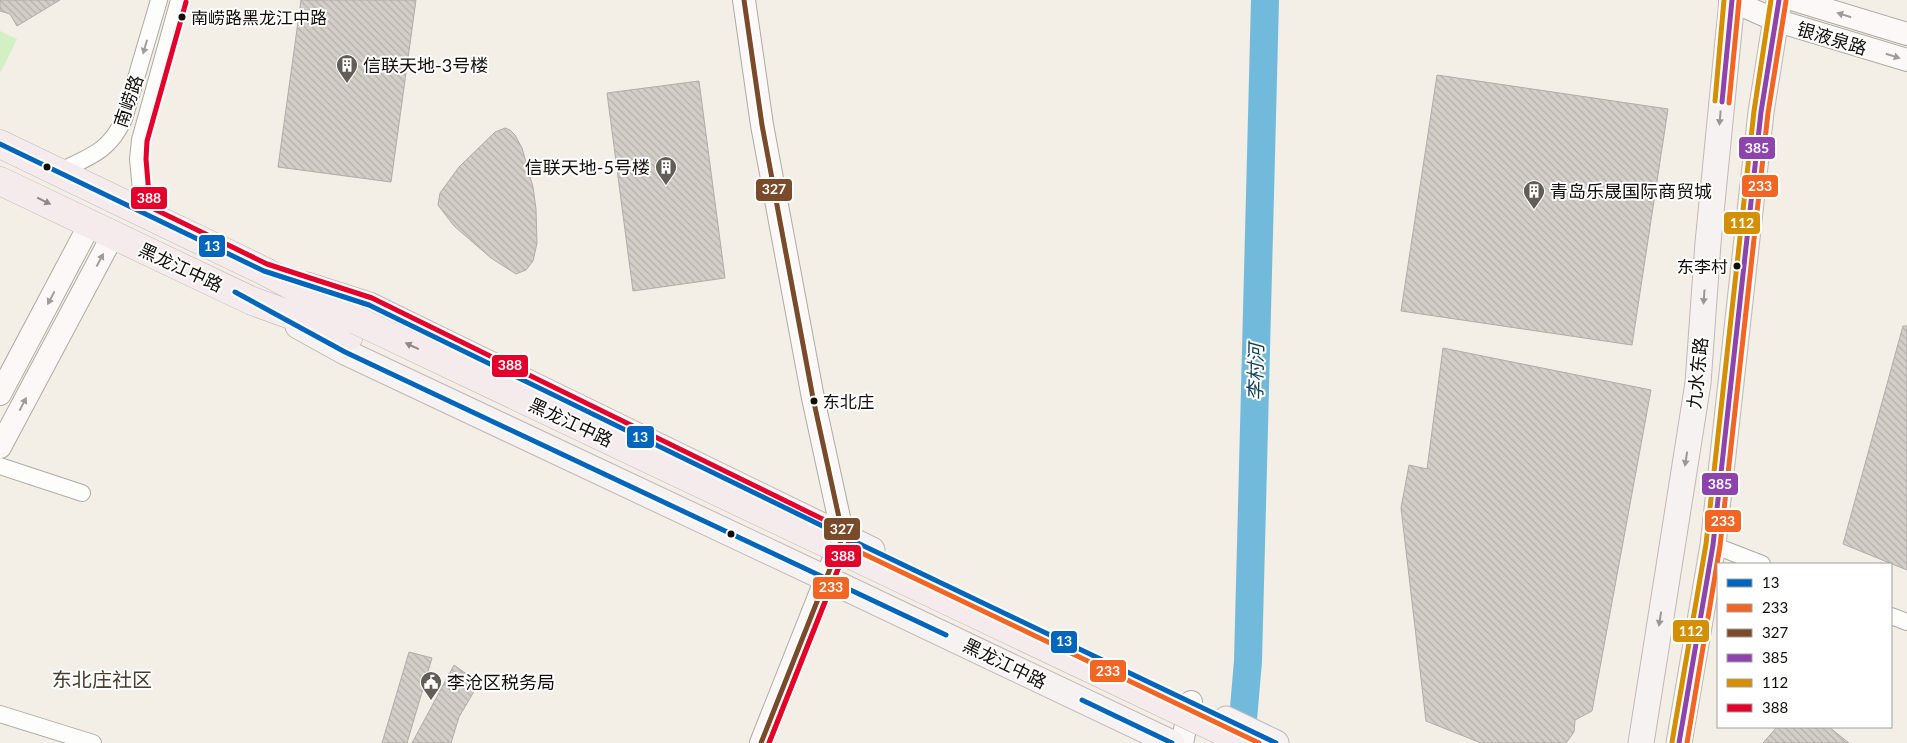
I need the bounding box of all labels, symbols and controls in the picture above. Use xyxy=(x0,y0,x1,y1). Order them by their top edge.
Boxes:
place label: 南崂路黑龙江中路 xyxy=(191,7,327,28)
one-way arrow xyxy=(1836,10,1851,18)
marker: 南崂路黑龙江中路 xyxy=(177,12,187,22)
street label: 银液泉路 xyxy=(1794,17,1870,59)
one-way arrow xyxy=(141,39,149,54)
building icon: 信联天地-3号楼 xyxy=(335,53,359,84)
one-way arrow xyxy=(1886,53,1901,61)
place label: 信联天地-3号楼 xyxy=(363,54,488,76)
street label: 南崂路 xyxy=(109,72,147,130)
one-way arrow xyxy=(1716,110,1724,126)
line badge: 385 xyxy=(1738,136,1776,160)
text: 385 xyxy=(1745,139,1769,156)
building icon: 信联天地-5号楼 xyxy=(654,155,678,186)
place label: 信联天地-5号楼 xyxy=(525,156,650,178)
unlabelled marker xyxy=(42,162,52,172)
line badge: 233 xyxy=(1741,174,1779,198)
text: 233 xyxy=(1748,177,1772,194)
line badge: 327 xyxy=(755,178,793,202)
building icon: 青岛乐晟国际商贸城 xyxy=(1522,179,1546,210)
text: 327 xyxy=(762,180,786,197)
place label: 青岛乐晟国际商贸城 xyxy=(1550,180,1712,202)
line badge: 388 xyxy=(130,186,168,210)
text: 388 xyxy=(137,189,161,206)
one-way arrow xyxy=(37,198,51,206)
line badge: 112 xyxy=(1723,211,1761,235)
text: 112 xyxy=(1730,214,1754,231)
line badge: 13 xyxy=(198,234,226,258)
text: 13 xyxy=(204,237,220,254)
street label: 黑龙江中路 xyxy=(136,238,226,296)
one-way arrow xyxy=(95,254,104,267)
place label: 东李村 xyxy=(1677,256,1728,277)
marker: 东李村 xyxy=(1732,261,1742,271)
one-way arrow xyxy=(1700,290,1708,306)
one-way arrow xyxy=(47,291,55,305)
street label: 九水东路 xyxy=(1682,336,1712,410)
water label: 李村河 xyxy=(1243,339,1267,401)
one-way arrow xyxy=(405,342,419,350)
line badge: 388 xyxy=(491,354,529,378)
text: 388 xyxy=(498,356,522,373)
place label: 东北庄 xyxy=(823,391,874,412)
street label: 黑龙江中路 xyxy=(526,393,616,451)
one-way arrow xyxy=(19,396,27,411)
marker: 东北庄 xyxy=(809,396,819,406)
line badge: 13 xyxy=(626,425,655,449)
text: 13 xyxy=(632,428,648,445)
one-way arrow xyxy=(1681,451,1689,467)
line badge: 385 xyxy=(1701,472,1739,496)
text: 385 xyxy=(1708,475,1732,492)
line badge: 233 xyxy=(1704,509,1742,533)
text: 233 xyxy=(1711,512,1735,529)
line badge: 327 xyxy=(823,517,861,541)
text: 327 xyxy=(830,520,854,537)
unlabelled marker xyxy=(726,529,736,539)
line badge: 388 xyxy=(824,544,862,568)
text: 388 xyxy=(831,547,855,564)
legend xyxy=(1717,563,1892,728)
text: 13 xyxy=(1762,573,1779,591)
line badge: 233 xyxy=(812,576,850,600)
text: 233 xyxy=(819,578,843,595)
text: 233 xyxy=(1762,598,1788,616)
one-way arrow xyxy=(1656,612,1664,628)
line badge: 112 xyxy=(1672,619,1710,643)
text: 112 xyxy=(1679,622,1703,639)
text: 327 xyxy=(1762,623,1788,641)
line badge: 13 xyxy=(1050,630,1078,654)
text: 13 xyxy=(1056,632,1072,649)
street label: 黑龙江中路 xyxy=(960,633,1050,693)
text: 385 xyxy=(1762,648,1788,666)
line badge: 233 xyxy=(1089,659,1127,683)
text: 233 xyxy=(1096,662,1120,679)
district label: 东北庄社区 xyxy=(52,667,152,691)
public building icon: 李沧区税务局 xyxy=(419,670,443,701)
place label: 李沧区税务局 xyxy=(447,671,555,693)
text: 112 xyxy=(1762,673,1788,691)
text: 388 xyxy=(1762,698,1788,716)

